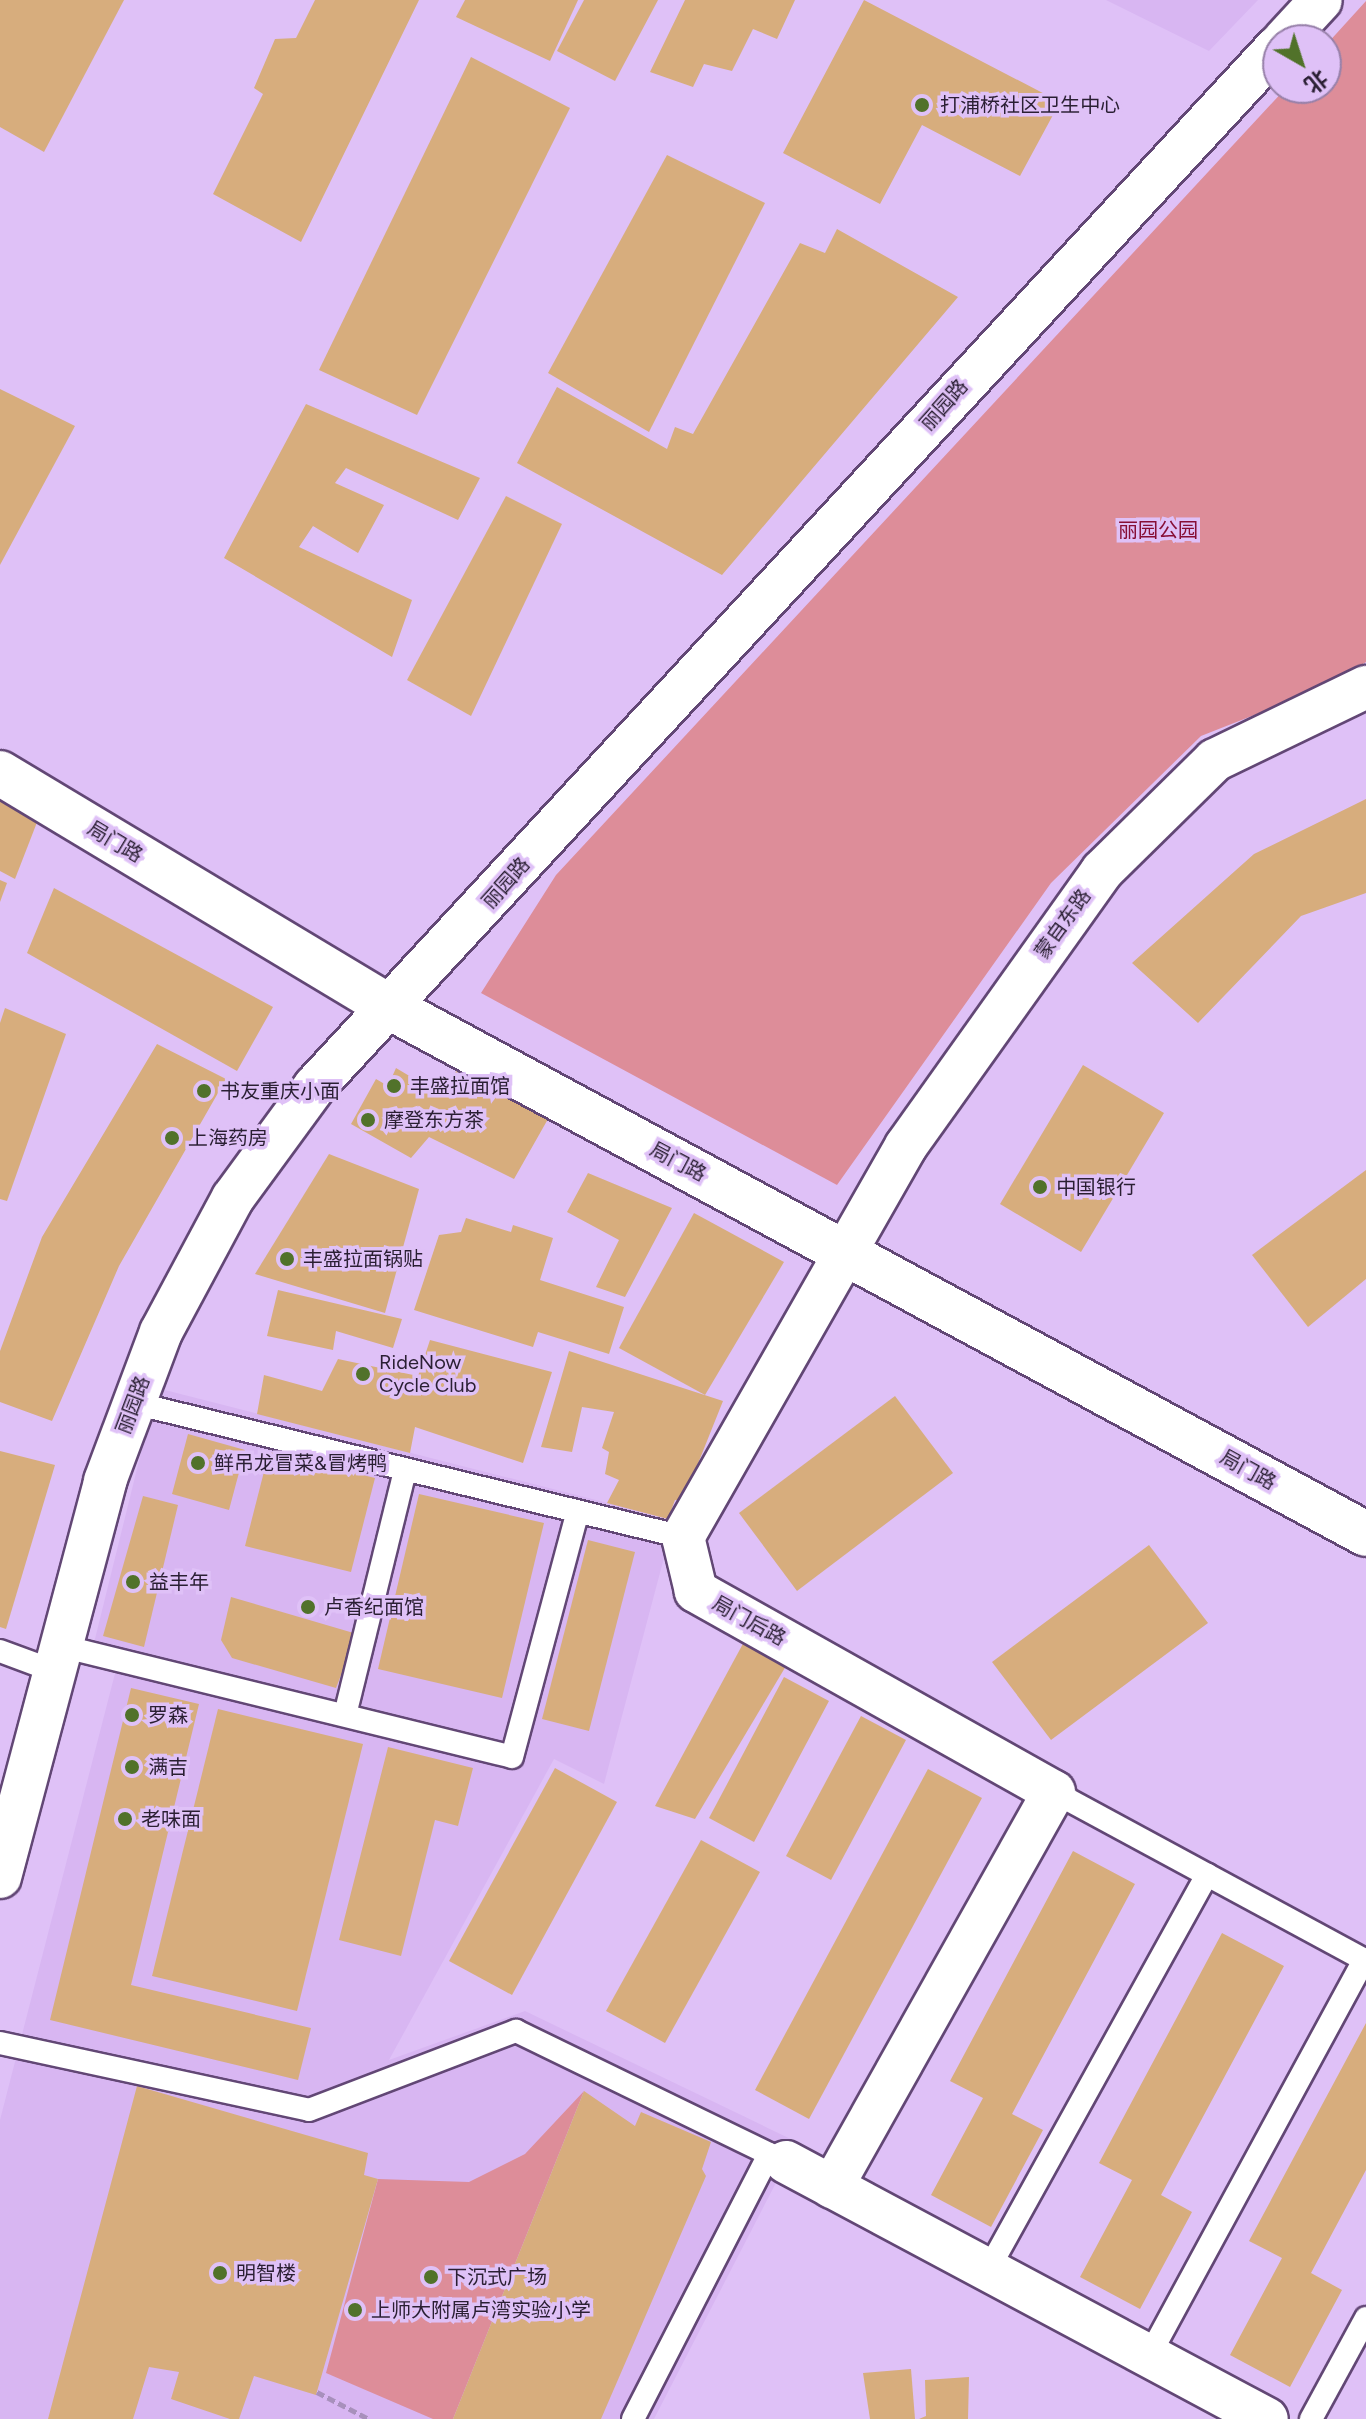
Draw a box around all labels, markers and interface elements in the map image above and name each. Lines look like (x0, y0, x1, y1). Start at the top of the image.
north arrow (1262, 24, 1342, 104)
text: 北 (1299, 64, 1333, 99)
place label: 打浦桥社区卫生中心 (940, 93, 1120, 117)
marker: 打浦桥社区卫生中心 (911, 94, 933, 116)
street label: 丽园路 (915, 375, 973, 435)
park label: 丽园公园 (1118, 518, 1198, 542)
street label: 局门路 (83, 816, 147, 868)
street label: 丽园路 (477, 853, 535, 913)
street label: 蒙自东路 (1030, 885, 1096, 963)
place label: 丰盛拉面馆 (410, 1074, 510, 1098)
marker: 丰盛拉面馆 (385, 1077, 403, 1095)
place label: 书友重庆小面 (220, 1079, 340, 1103)
marker: 书友重庆小面 (195, 1082, 213, 1100)
place label: 摩登东方茶 (384, 1108, 484, 1132)
marker: 摩登东方茶 (359, 1111, 377, 1129)
place label: 上海药房 (188, 1126, 268, 1150)
marker: 上海药房 (163, 1129, 181, 1147)
street label: 局门路 (646, 1137, 710, 1187)
place label: 中国银行 (1056, 1175, 1136, 1199)
marker: 中国银行 (1031, 1178, 1049, 1196)
place label: 丰盛拉面锅贴 (303, 1247, 423, 1271)
marker: 丰盛拉面锅贴 (278, 1250, 296, 1268)
place label: RideNow Cycle Club (379, 1350, 476, 1397)
marker: RideNow Cycle Club (354, 1365, 372, 1383)
street label: 丽园路 (111, 1373, 155, 1437)
street label: 局门路 (1216, 1445, 1280, 1495)
place label: 鲜吊龙冒菜&冒烤鸭 (214, 1451, 387, 1475)
marker: 鲜吊龙冒菜&冒烤鸭 (189, 1454, 207, 1472)
place label: 益丰年 (149, 1570, 209, 1594)
marker: 益丰年 (124, 1573, 142, 1591)
street label: 局门后路 (708, 1591, 790, 1651)
place label: 卢香纪面馆 (324, 1595, 424, 1619)
marker: 卢香纪面馆 (299, 1598, 317, 1616)
place label: 罗森 (148, 1703, 188, 1727)
marker: 罗森 (123, 1706, 141, 1724)
place label: 满吉 (148, 1755, 188, 1779)
marker: 满吉 (123, 1758, 141, 1776)
place label: 老味面 (141, 1807, 201, 1831)
marker: 老味面 (116, 1810, 134, 1828)
place label: 明智楼 (236, 2261, 296, 2285)
marker: 明智楼 (211, 2264, 229, 2282)
place label: 下沉式广场 (447, 2265, 547, 2289)
marker: 下沉式广场 (422, 2268, 440, 2286)
place label: 上师大附属卢湾实验小学 (371, 2298, 591, 2322)
marker: 上师大附属卢湾实验小学 (346, 2301, 364, 2319)

